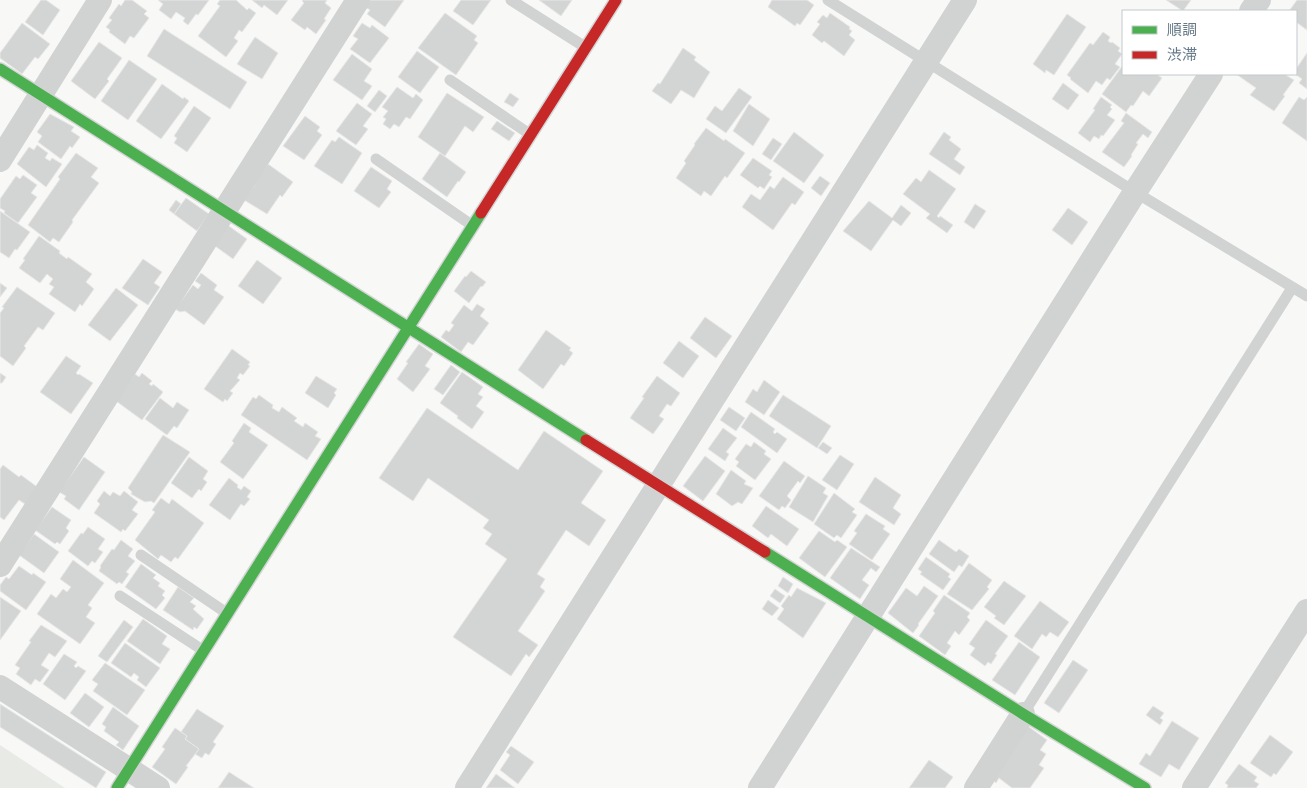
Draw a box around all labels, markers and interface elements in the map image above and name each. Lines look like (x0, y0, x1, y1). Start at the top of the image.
legend (1122, 10, 1297, 75)
text: 順調 (1167, 20, 1197, 38)
text: 渋滞 (1167, 45, 1197, 63)

